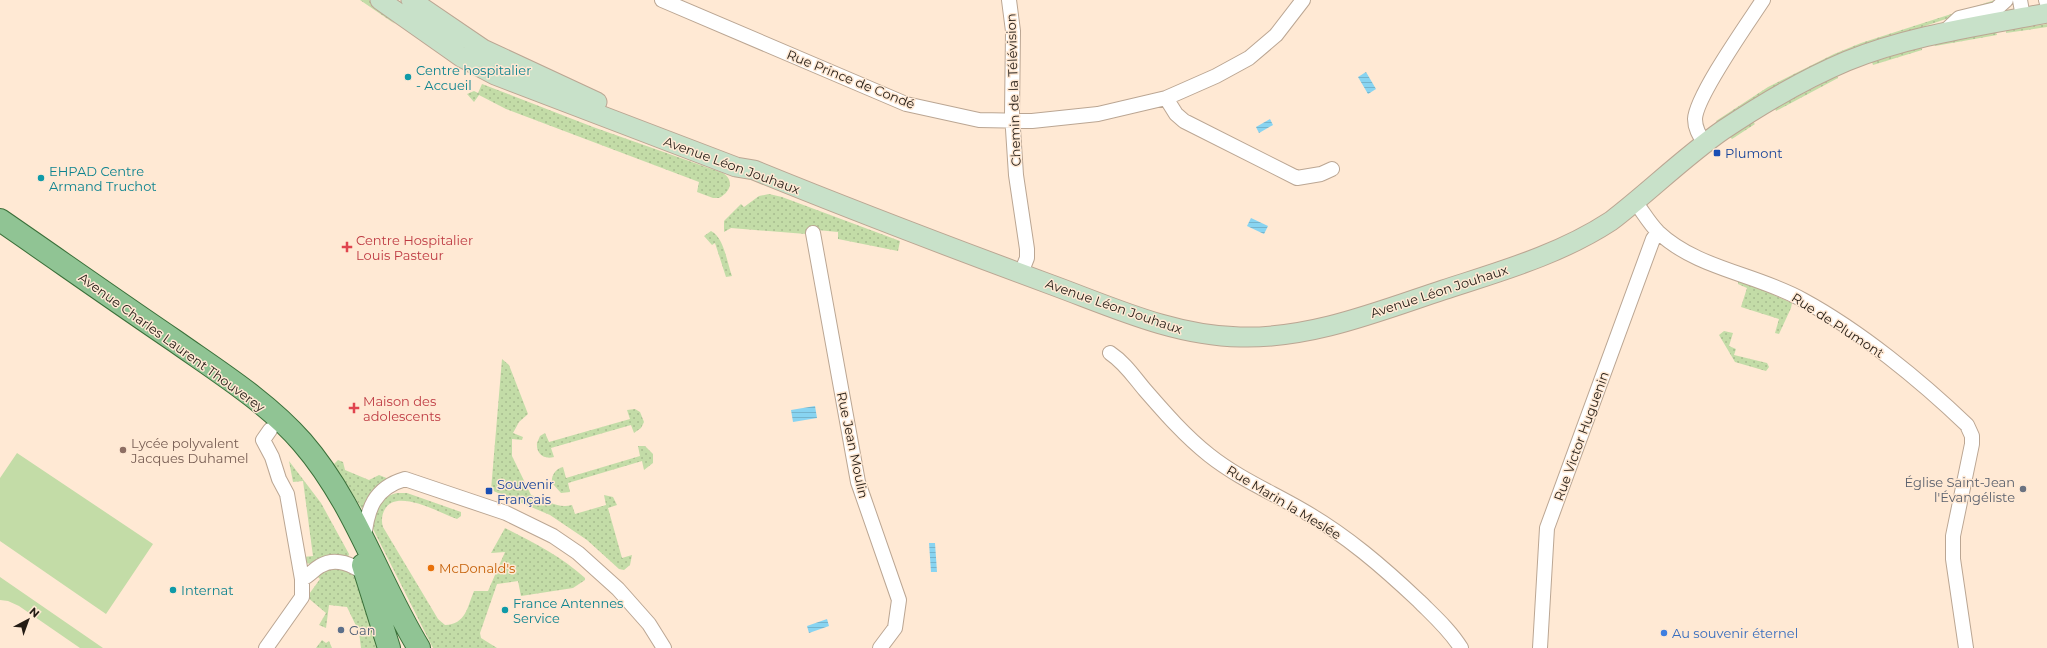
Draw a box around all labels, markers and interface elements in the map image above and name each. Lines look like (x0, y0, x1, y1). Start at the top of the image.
street label: Chemin de la Télévision (1002, 13, 1024, 167)
street label: Rue Prince de Condé (785, 46, 918, 112)
place label: Centre hospitalier - Accueil (416, 62, 531, 93)
marker: Centre hospitalier - Accueil (403, 72, 413, 82)
street label: Avenue Léon Jouhaux (662, 133, 802, 197)
place label: Plumont (1725, 145, 1783, 161)
marker: Plumont (1712, 148, 1722, 158)
place label: EHPAD Centre Armand Truchot (49, 163, 157, 194)
marker: EHPAD Centre Armand Truchot (36, 173, 46, 183)
place label: Centre Hospitalier Louis Pasteur (356, 232, 473, 263)
marker: Centre Hospitalier Louis Pasteur (341, 241, 353, 253)
street label: Avenue Léon Jouhaux (1368, 261, 1510, 321)
street label: Avenue Charles Laurent Thouverey (76, 269, 269, 416)
street label: Avenue Léon Jouhaux (1043, 275, 1185, 337)
street label: Rue de Plumont (1789, 289, 1887, 361)
street label: Rue Victor Huguenin (1550, 369, 1612, 503)
street label: Rue Jean Moulin (834, 390, 872, 500)
place label: Maison des adolescents (363, 393, 441, 424)
marker: Maison des adolescents (348, 402, 360, 414)
place label: Lycée polyvalent Jacques Duhamel (130, 435, 249, 466)
marker: Lycée polyvalent Jacques Duhamel (118, 445, 128, 455)
street label: Rue Marin la Meslée (1224, 461, 1344, 543)
place label: Église Saint-Jean l'Évangéliste (1904, 474, 2015, 505)
place label: Souvenir Français (497, 476, 554, 507)
marker: Église Saint-Jean l'Évangéliste (2018, 484, 2028, 494)
marker: Souvenir Français (484, 486, 494, 496)
place label: McDonald's (439, 560, 515, 576)
marker: McDonald's (426, 563, 436, 573)
place label: Internat (181, 582, 233, 598)
marker: Internat (168, 585, 178, 595)
place label: France Antennes Service (513, 595, 623, 626)
north arrow (8, 600, 48, 640)
text: N (27, 604, 43, 621)
marker: France Antennes Service (500, 605, 510, 615)
place label: Gan (349, 622, 376, 638)
marker: Gan (336, 625, 346, 635)
place label: Au souvenir éternel (1672, 625, 1798, 641)
marker: Au souvenir éternel (1659, 628, 1669, 638)

